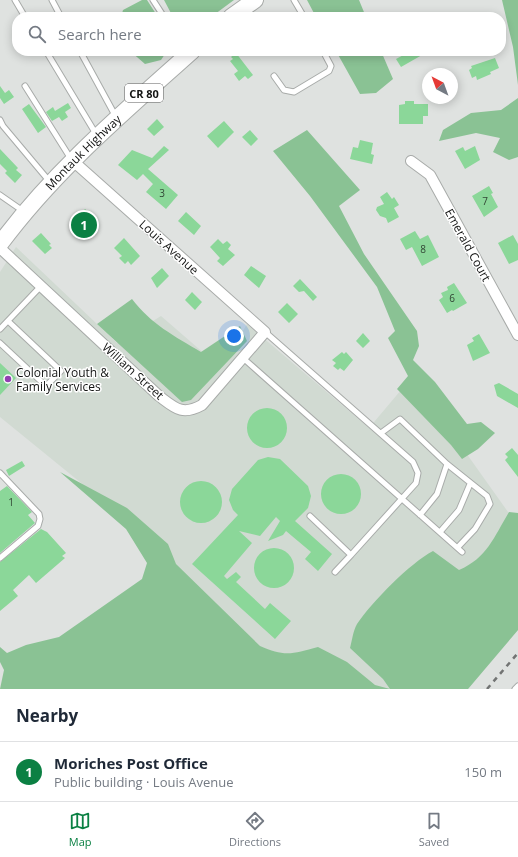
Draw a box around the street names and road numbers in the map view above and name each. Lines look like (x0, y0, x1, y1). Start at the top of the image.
road number: CR 80 (125, 84, 163, 102)
street label: Montauk Highway (41, 110, 125, 193)
street label: Emerald Court (441, 205, 495, 285)
street label: Louis Avenue (136, 216, 203, 278)
street label: William Street (98, 339, 168, 403)

